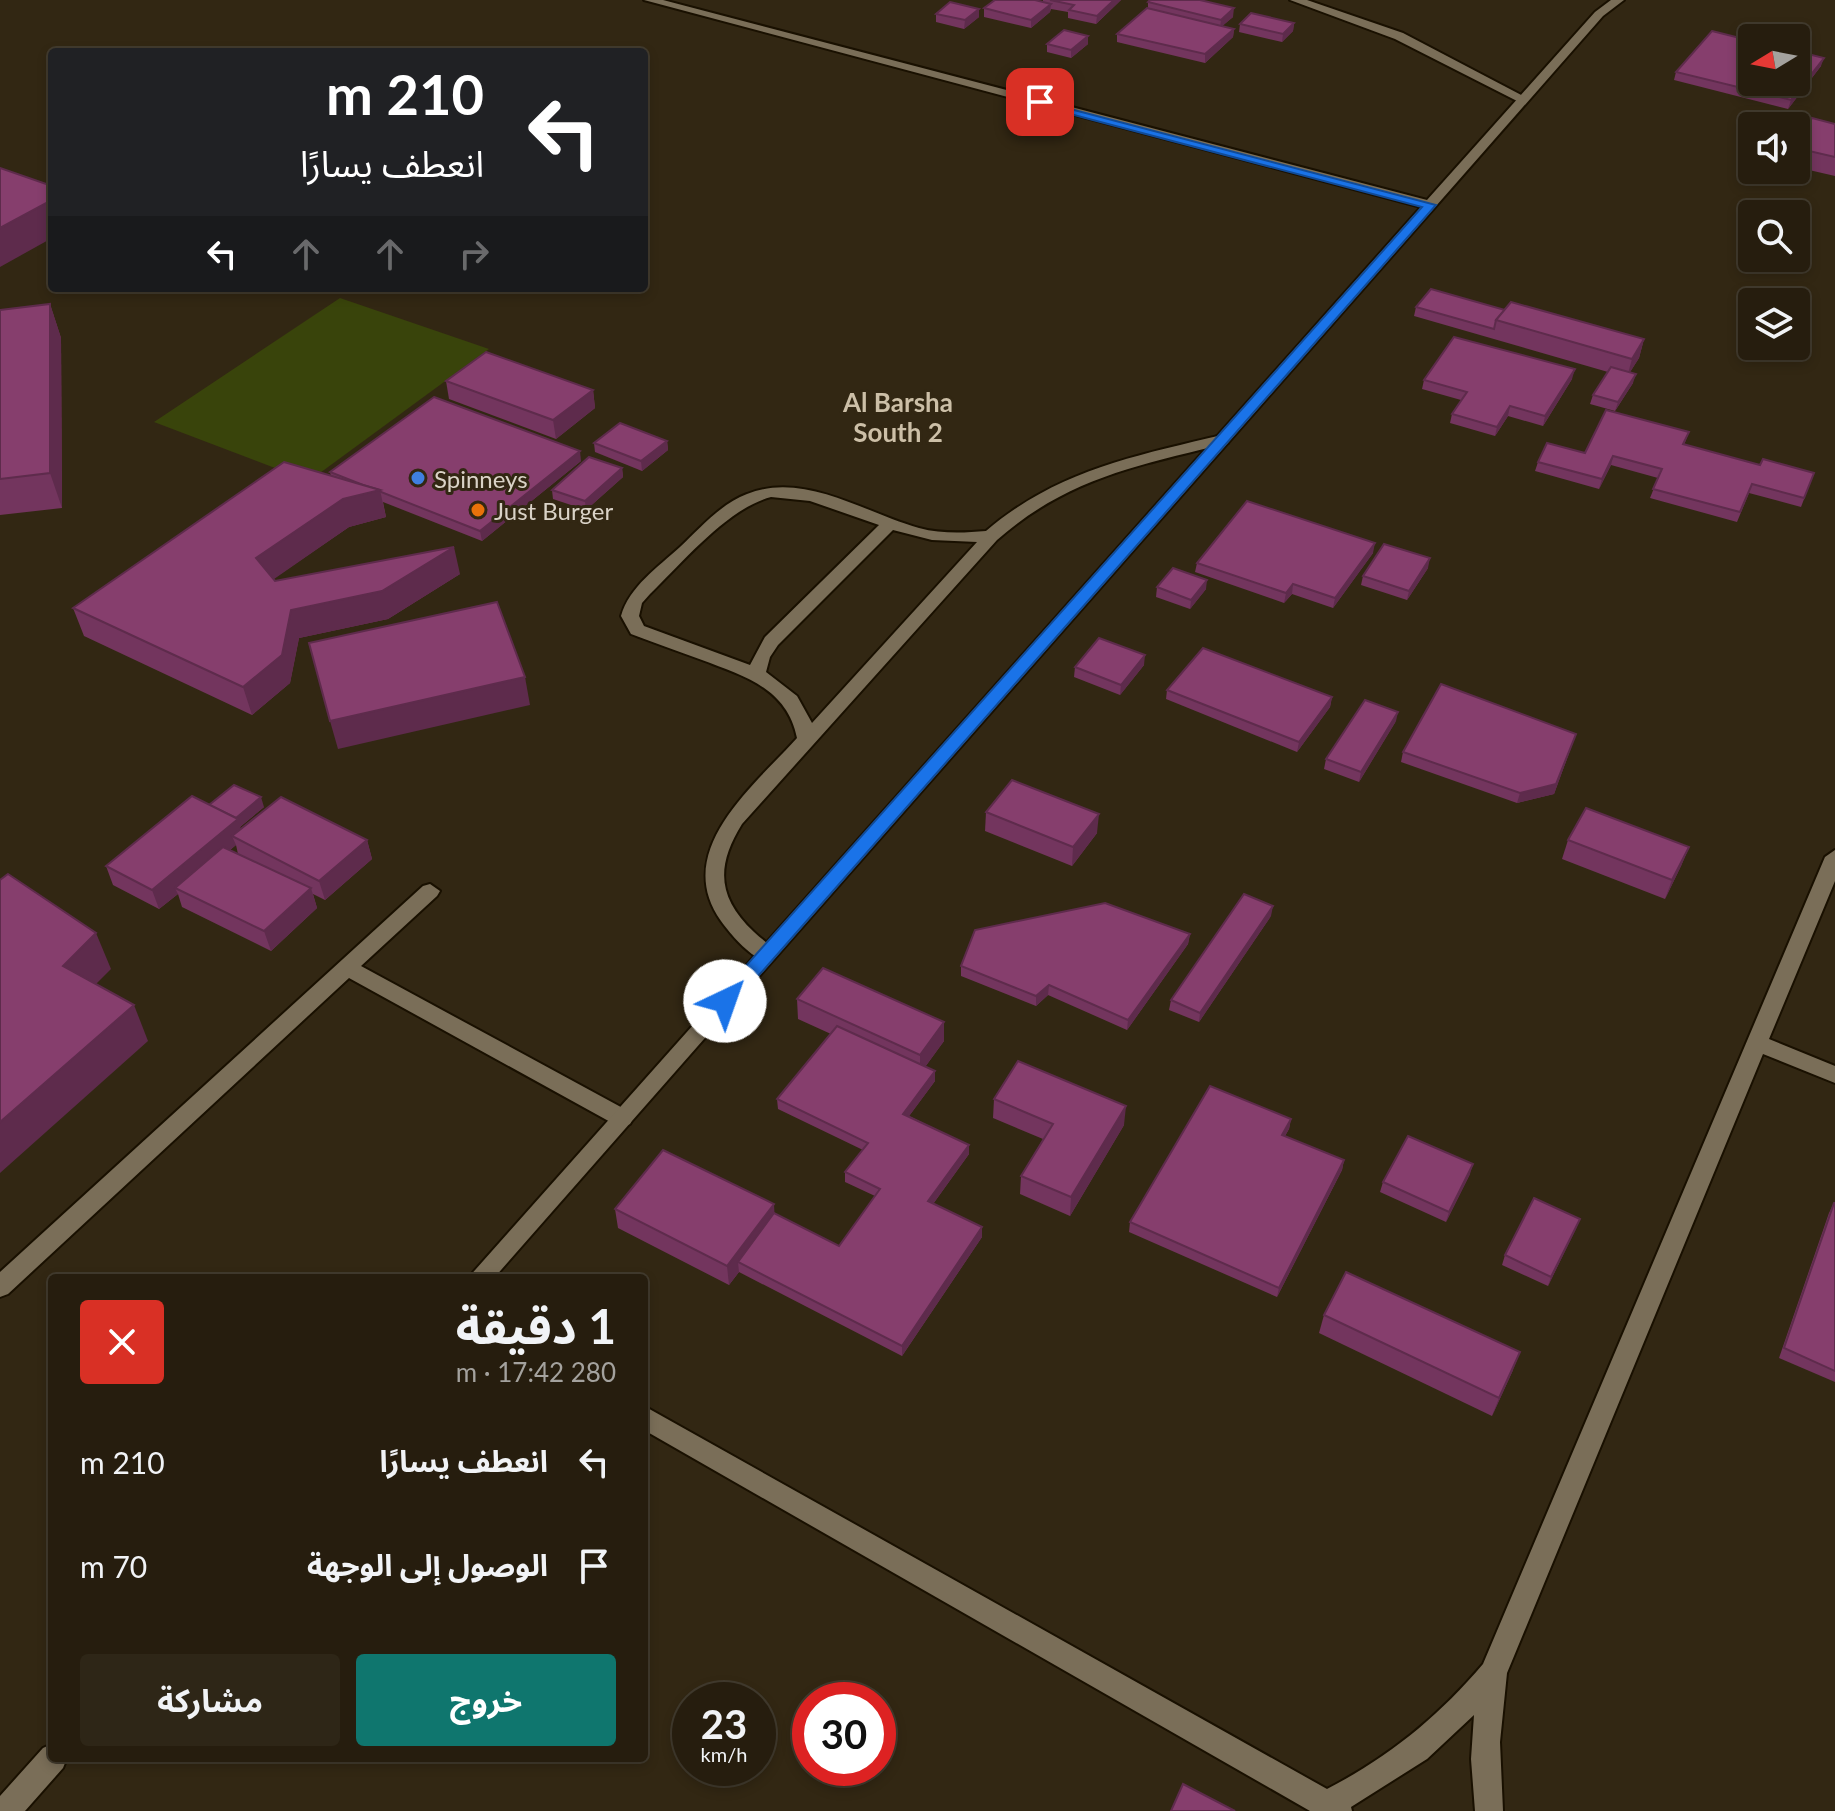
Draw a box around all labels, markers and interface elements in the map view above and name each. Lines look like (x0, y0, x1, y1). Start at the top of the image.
north arrow (1738, 24, 1810, 96)
map controls (1738, 24, 1810, 360)
text: 210 m (326, 60, 484, 127)
pin (1006, 68, 1074, 136)
icon: left (512, 80, 616, 184)
icon: arrive (1018, 80, 1062, 124)
button: sound (1738, 112, 1810, 184)
text: انعطف يسارًا (300, 141, 484, 185)
button: search (1738, 200, 1810, 272)
icon: left (200, 232, 244, 276)
icon: ahead (284, 232, 328, 276)
icon: ahead (368, 232, 412, 276)
icon: right (452, 232, 496, 276)
button: layers (1738, 288, 1810, 360)
district label: Al Barsha South 2 (842, 386, 953, 448)
place label: Spinneys (434, 464, 528, 493)
marker: Spinneys (409, 469, 427, 487)
place label: Just Burger (494, 496, 613, 525)
marker: Just Burger (469, 501, 487, 519)
position arrow (683, 959, 767, 1043)
text: 1 دقيقة (456, 1297, 616, 1354)
button: close (80, 1300, 164, 1384)
text: 280 m · 17:42 (456, 1356, 616, 1388)
icon: left (572, 1440, 616, 1484)
text: انعطف يسارًا (380, 1442, 548, 1478)
text: 210 m (80, 1444, 165, 1480)
icon: arrive (572, 1544, 616, 1588)
text: الوصول إلى الوجهة (307, 1546, 548, 1582)
text: 70 m (80, 1548, 147, 1584)
button: مشاركة (80, 1654, 340, 1746)
button: خروج (356, 1654, 616, 1746)
speed limit sign: 30 (792, 1682, 896, 1786)
text: 23 (701, 1700, 747, 1748)
text: km/h (701, 1742, 747, 1766)

